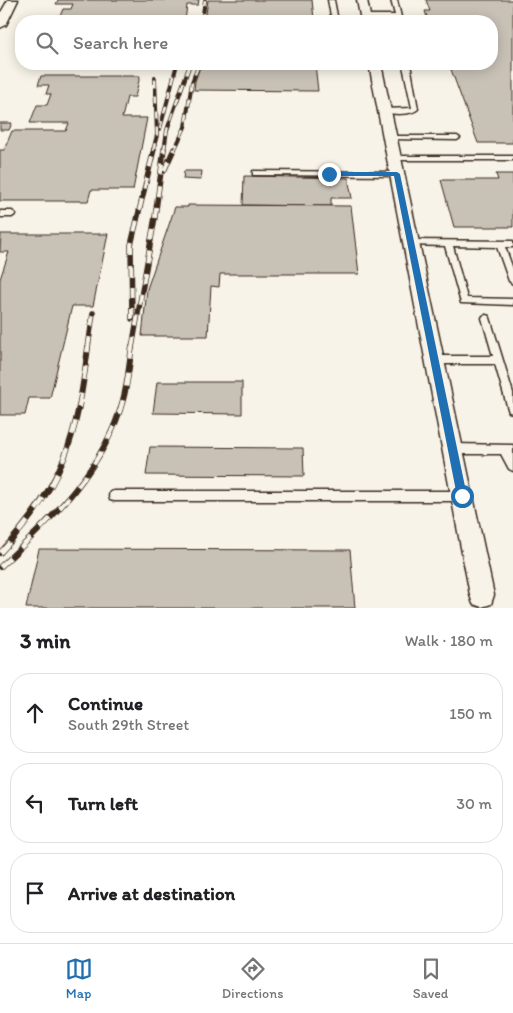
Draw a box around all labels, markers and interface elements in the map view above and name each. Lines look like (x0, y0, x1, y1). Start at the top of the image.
search box (15, 15, 498, 70)
icon: search (33, 29, 61, 57)
text: Search here (73, 31, 168, 54)
route end (318, 163, 341, 186)
route start (451, 485, 474, 508)
text: 3 min (20, 628, 70, 653)
text: Walk · 180 m (405, 631, 493, 650)
text: Continue (68, 692, 143, 715)
icon: ahead (21, 699, 49, 727)
text: 150 m (449, 704, 492, 723)
text: South 29th Street (68, 715, 189, 734)
icon: left (21, 789, 49, 817)
text: Turn left (68, 792, 138, 815)
text: 30 m (456, 794, 492, 813)
icon: arrive (21, 879, 49, 907)
text: Arrive at destination (68, 882, 235, 905)
tab: Map (65, 955, 93, 1002)
tab: Directions (222, 955, 283, 1002)
tab: Saved (413, 955, 448, 1002)

